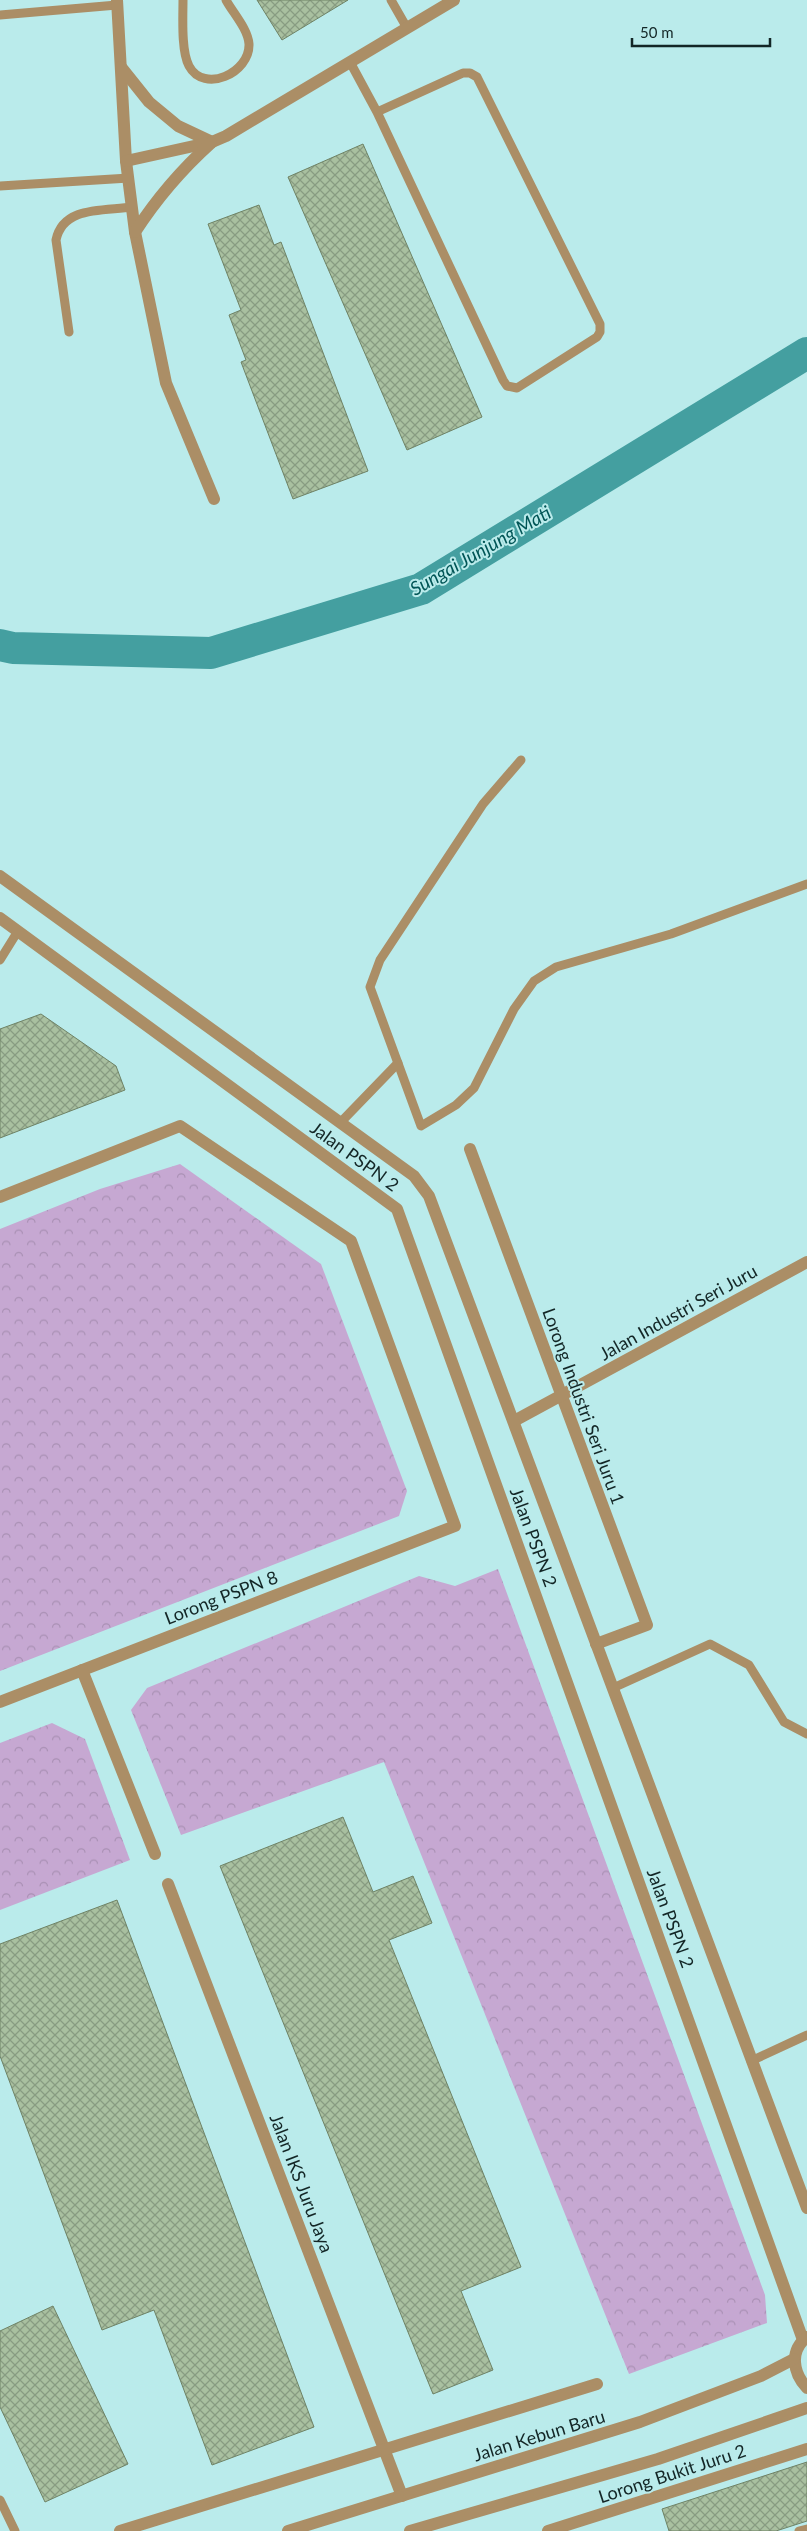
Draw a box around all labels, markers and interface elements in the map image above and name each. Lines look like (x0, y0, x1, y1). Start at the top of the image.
scale bar (632, 15, 770, 47)
text: 50 m (640, 23, 674, 41)
water label: Sungai Junjung Mati (405, 500, 555, 600)
street label: Jalan PSPN 2 (306, 1116, 404, 1196)
street label: Jalan Industri Seri Juru (595, 1259, 761, 1365)
street label: Lorong Industri Seri Juru 1 (538, 1305, 630, 1507)
street label: Jalan PSPN 2 (506, 1484, 562, 1590)
street label: Lorong PSPN 8 (161, 1565, 281, 1629)
street label: Jalan PSPN 2 (643, 1865, 699, 1971)
street label: Jalan IKS Juru Jaya (265, 2110, 339, 2256)
street label: Jalan Kebun Baru (470, 2405, 608, 2465)
street label: Lorong Bukit Juru 2 (596, 2439, 748, 2507)

